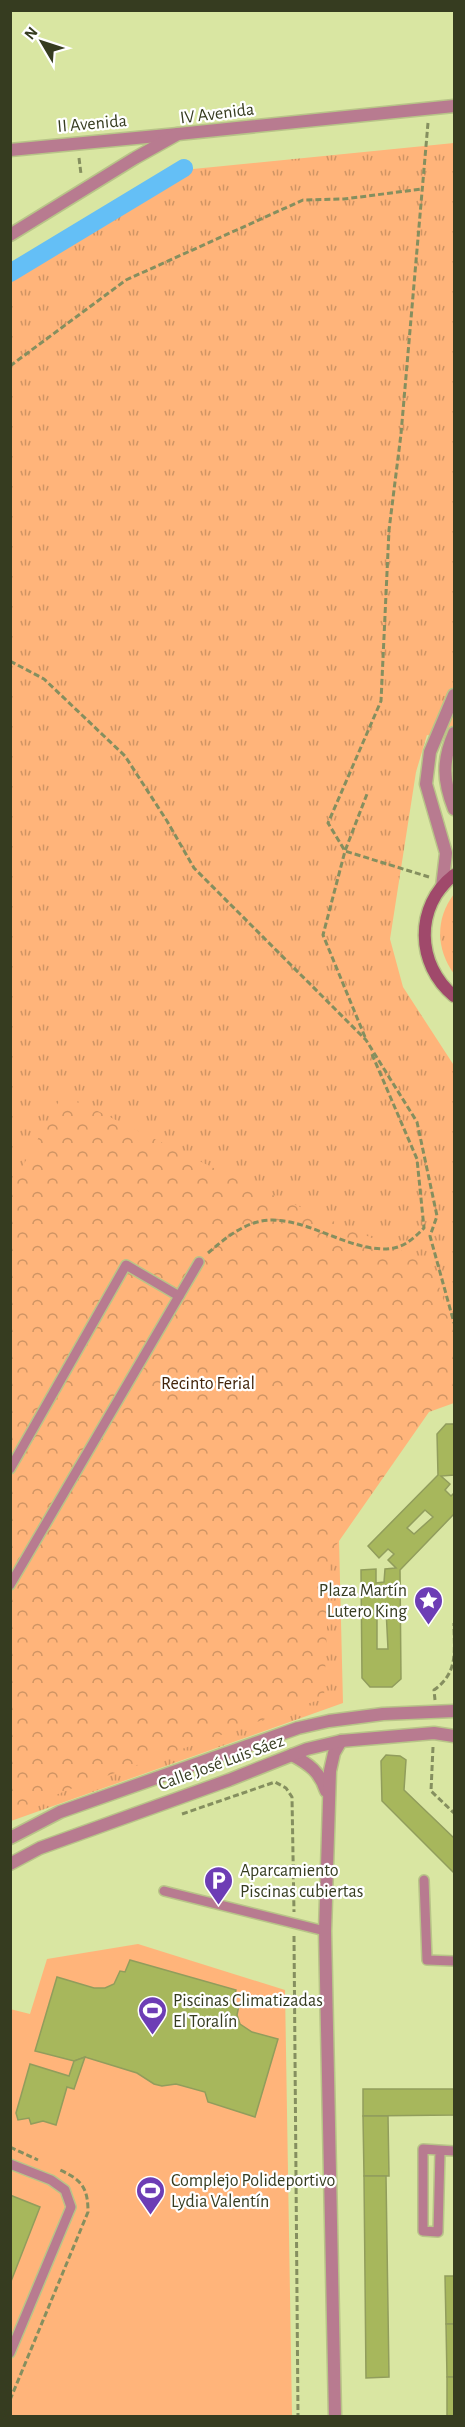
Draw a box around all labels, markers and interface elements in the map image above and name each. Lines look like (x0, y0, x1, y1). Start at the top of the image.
north arrow (12, 12, 72, 72)
text: N (21, 24, 41, 43)
street label: IV Avenida (179, 101, 255, 127)
street label: II Avenida (57, 112, 128, 136)
park label: Recinto Ferial (161, 1375, 255, 1393)
place label: Plaza Martín Lutero King (319, 1582, 407, 1621)
place icon: Plaza Martín Lutero King (412, 1584, 444, 1626)
street label: Calle José Luis Sáez (156, 1732, 287, 1794)
place label: Aparcamiento Piscinas cubiertas (240, 1862, 363, 1901)
parking icon: Aparcamiento Piscinas cubiertas (203, 1864, 235, 1906)
place label: Piscinas Climatizadas El Toralín (173, 1992, 323, 2031)
sports icon: Piscinas Climatizadas El Toralín (136, 1994, 168, 2036)
place label: Complejo Polideportivo Lydia Valentín (171, 2172, 335, 2211)
sports icon: Complejo Polideportivo Lydia Valentín (134, 2174, 166, 2216)

